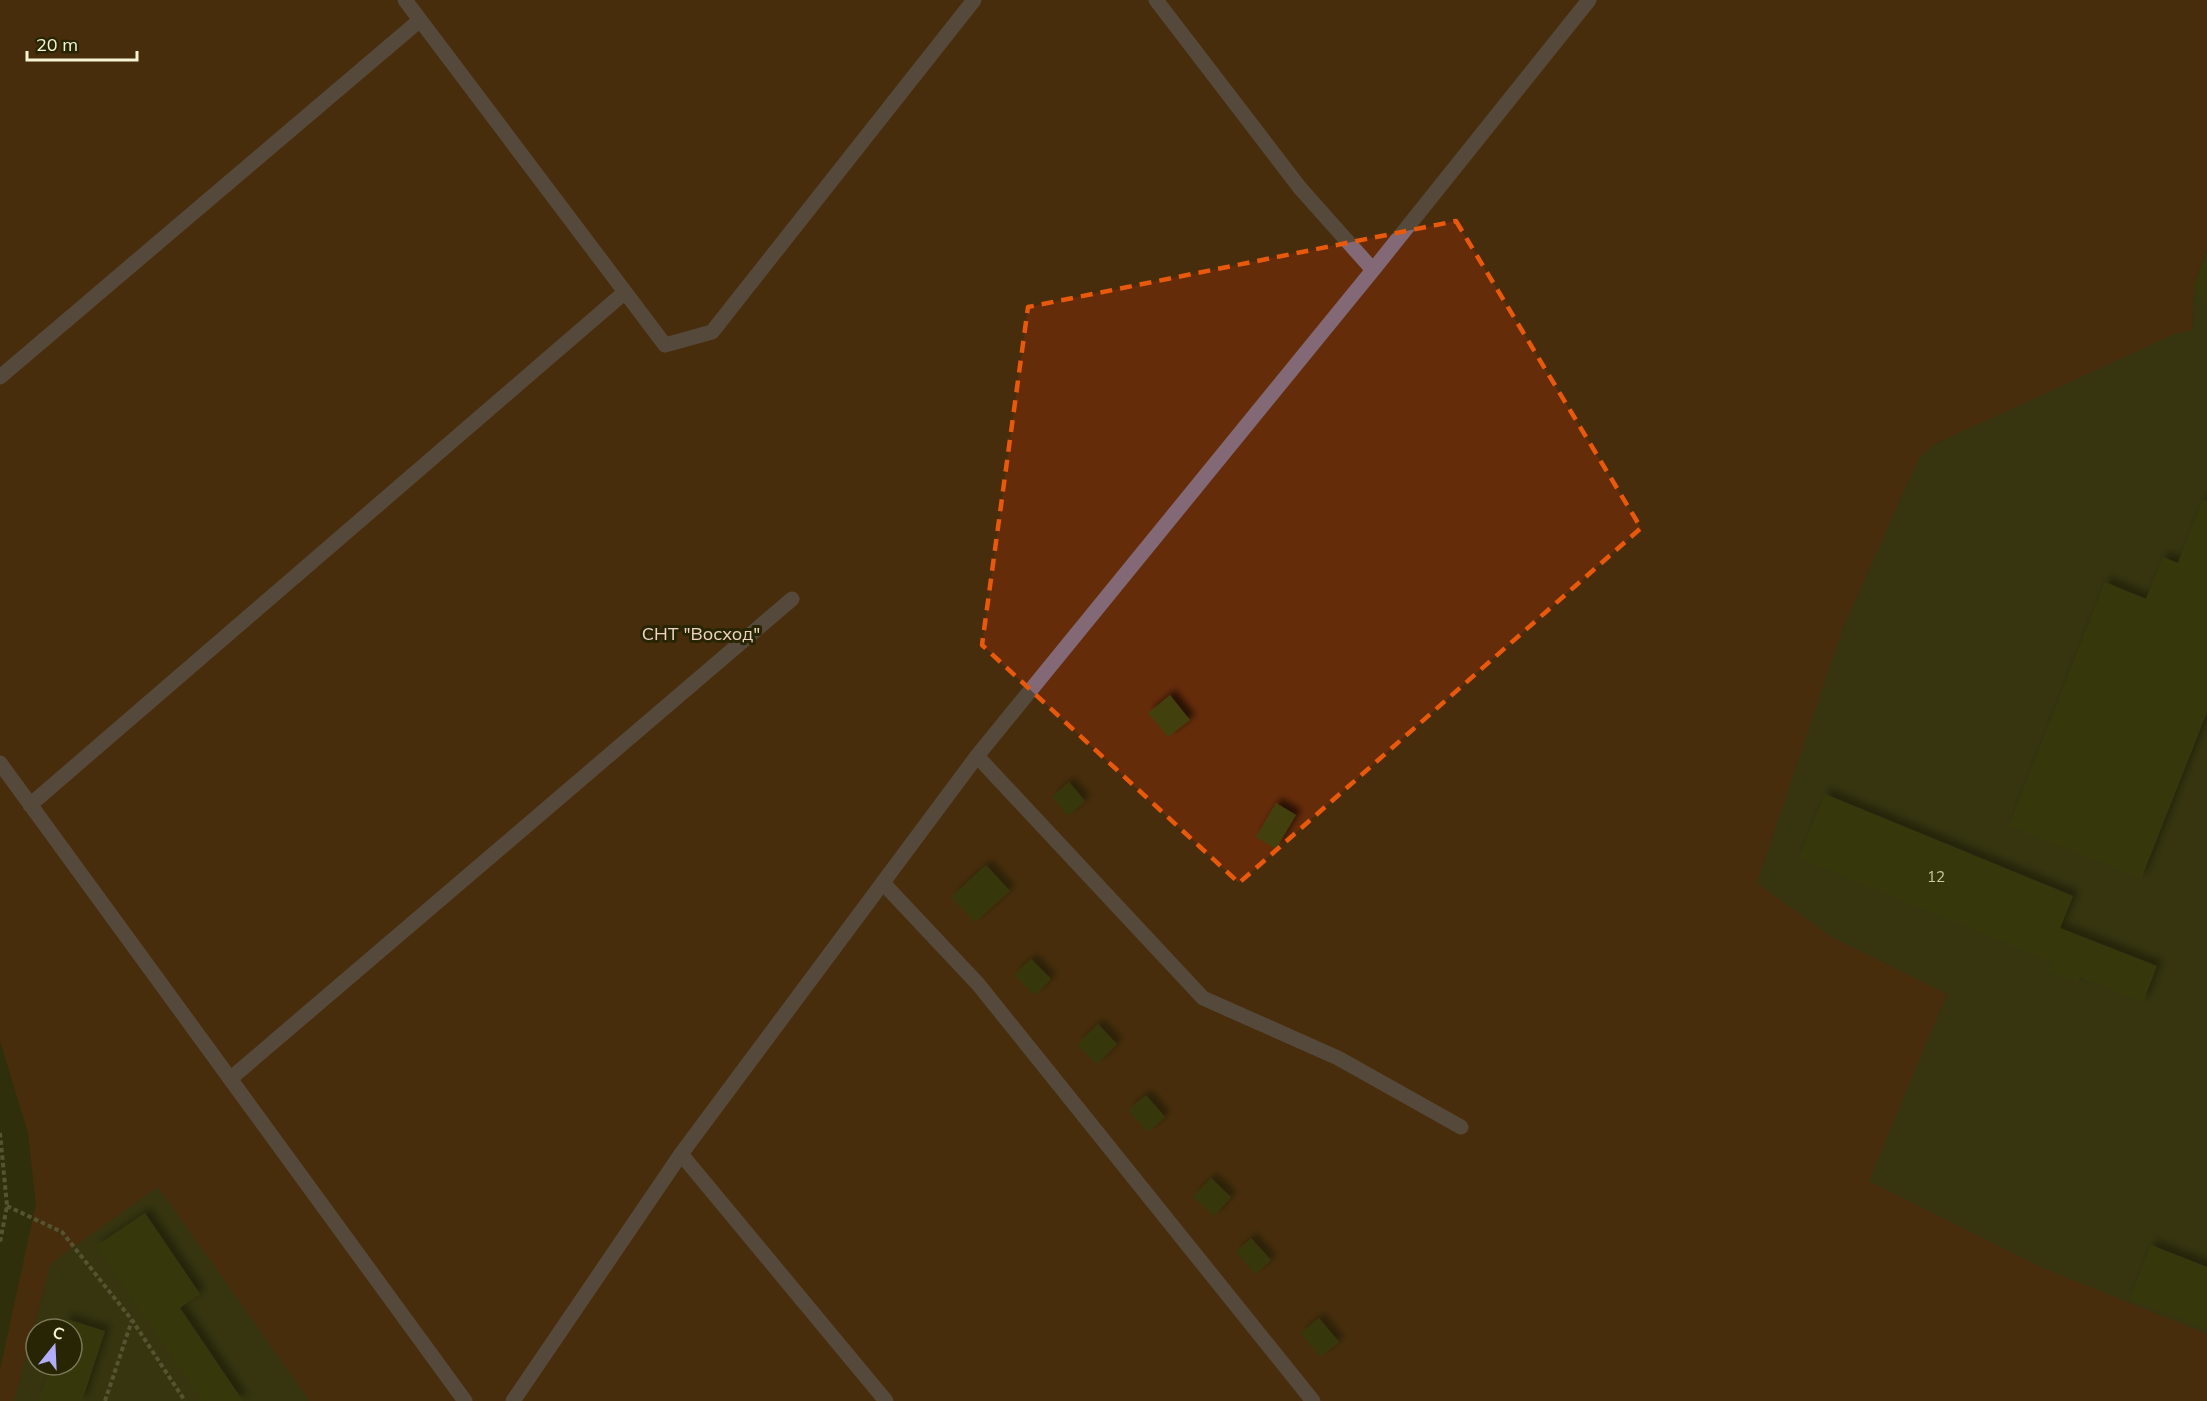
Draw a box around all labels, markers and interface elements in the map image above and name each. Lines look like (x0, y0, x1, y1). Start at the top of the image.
scale bar (27, 24, 136, 62)
text: 20 m (36, 33, 78, 56)
park label: СНТ "Восход" (642, 622, 760, 645)
house number: 12 (1927, 867, 1945, 886)
north arrow (24, 1317, 84, 1377)
text: С (50, 1322, 67, 1344)

